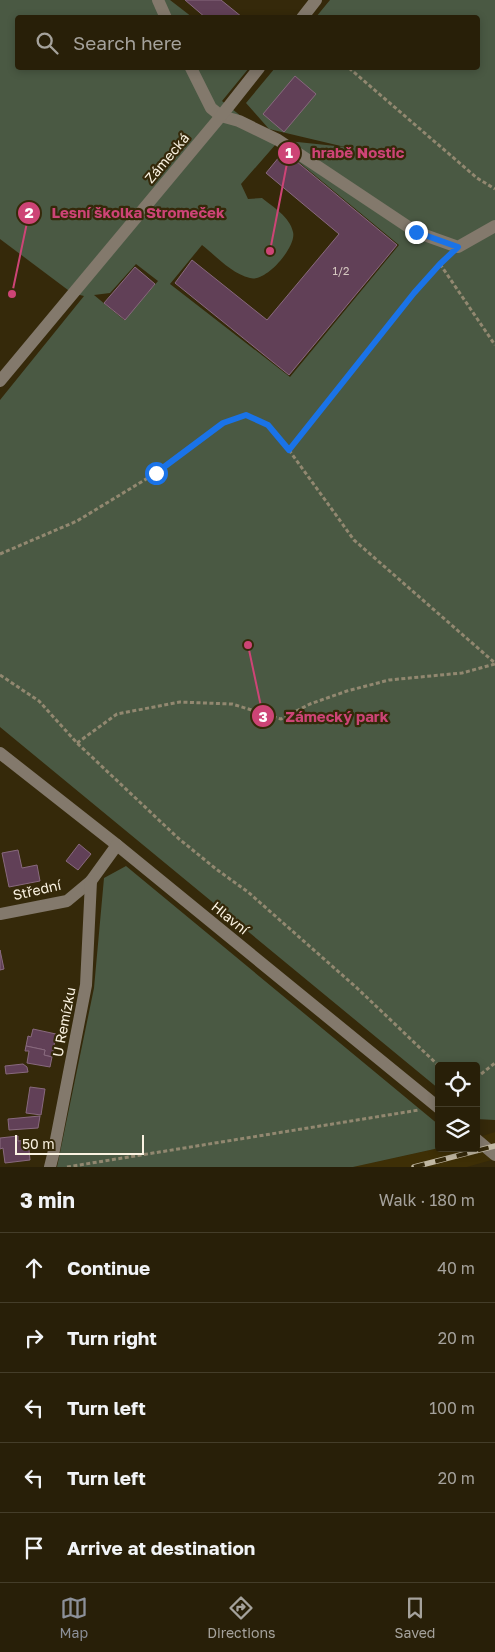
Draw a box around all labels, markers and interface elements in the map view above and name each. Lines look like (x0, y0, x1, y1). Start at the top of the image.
search box (15, 15, 480, 70)
icon: search (33, 29, 61, 57)
text: Search here (73, 31, 182, 54)
street label: Zámecká (141, 129, 192, 186)
callout: hrabě Nostic (277, 138, 414, 168)
text: 1 (285, 143, 293, 161)
text: hrabě Nostic (312, 143, 405, 161)
callout: Lesní školka Stromeček (16, 198, 234, 228)
text: 2 (24, 203, 34, 221)
text: Lesní školka Stromeček (51, 203, 225, 221)
route end (405, 221, 428, 244)
house number: 1/2 (333, 264, 350, 277)
route start (145, 462, 168, 485)
callout: Zámecký park (251, 701, 399, 731)
text: 3 (258, 707, 268, 725)
text: Zámecký park (286, 707, 389, 725)
street label: Střední (11, 875, 64, 903)
street label: Hlavní (208, 897, 253, 939)
street label: U Remízku (48, 985, 79, 1058)
map controls (435, 1062, 480, 1152)
button: locate (435, 1062, 480, 1107)
button: layers (435, 1107, 480, 1152)
scale bar (15, 1132, 144, 1155)
text: 50 m (22, 1135, 55, 1152)
text: 3 min (20, 1187, 75, 1213)
text: Walk · 180 m (379, 1190, 475, 1210)
icon: ahead (20, 1254, 48, 1282)
text: Continue (67, 1256, 150, 1279)
text: 40 m (437, 1258, 475, 1278)
icon: right (20, 1324, 48, 1352)
text: Turn right (67, 1326, 157, 1349)
text: 20 m (438, 1328, 475, 1348)
icon: left (20, 1394, 48, 1422)
text: Turn left (67, 1396, 146, 1419)
text: 100 m (429, 1398, 475, 1418)
icon: left (20, 1464, 48, 1492)
text: Turn left (67, 1466, 146, 1489)
text: 20 m (438, 1468, 475, 1488)
icon: arrive (20, 1534, 48, 1562)
text: Arrive at destination (67, 1536, 255, 1559)
tab: Map (60, 1594, 88, 1641)
tab: Directions (207, 1594, 276, 1641)
tab: Saved (395, 1594, 435, 1641)

